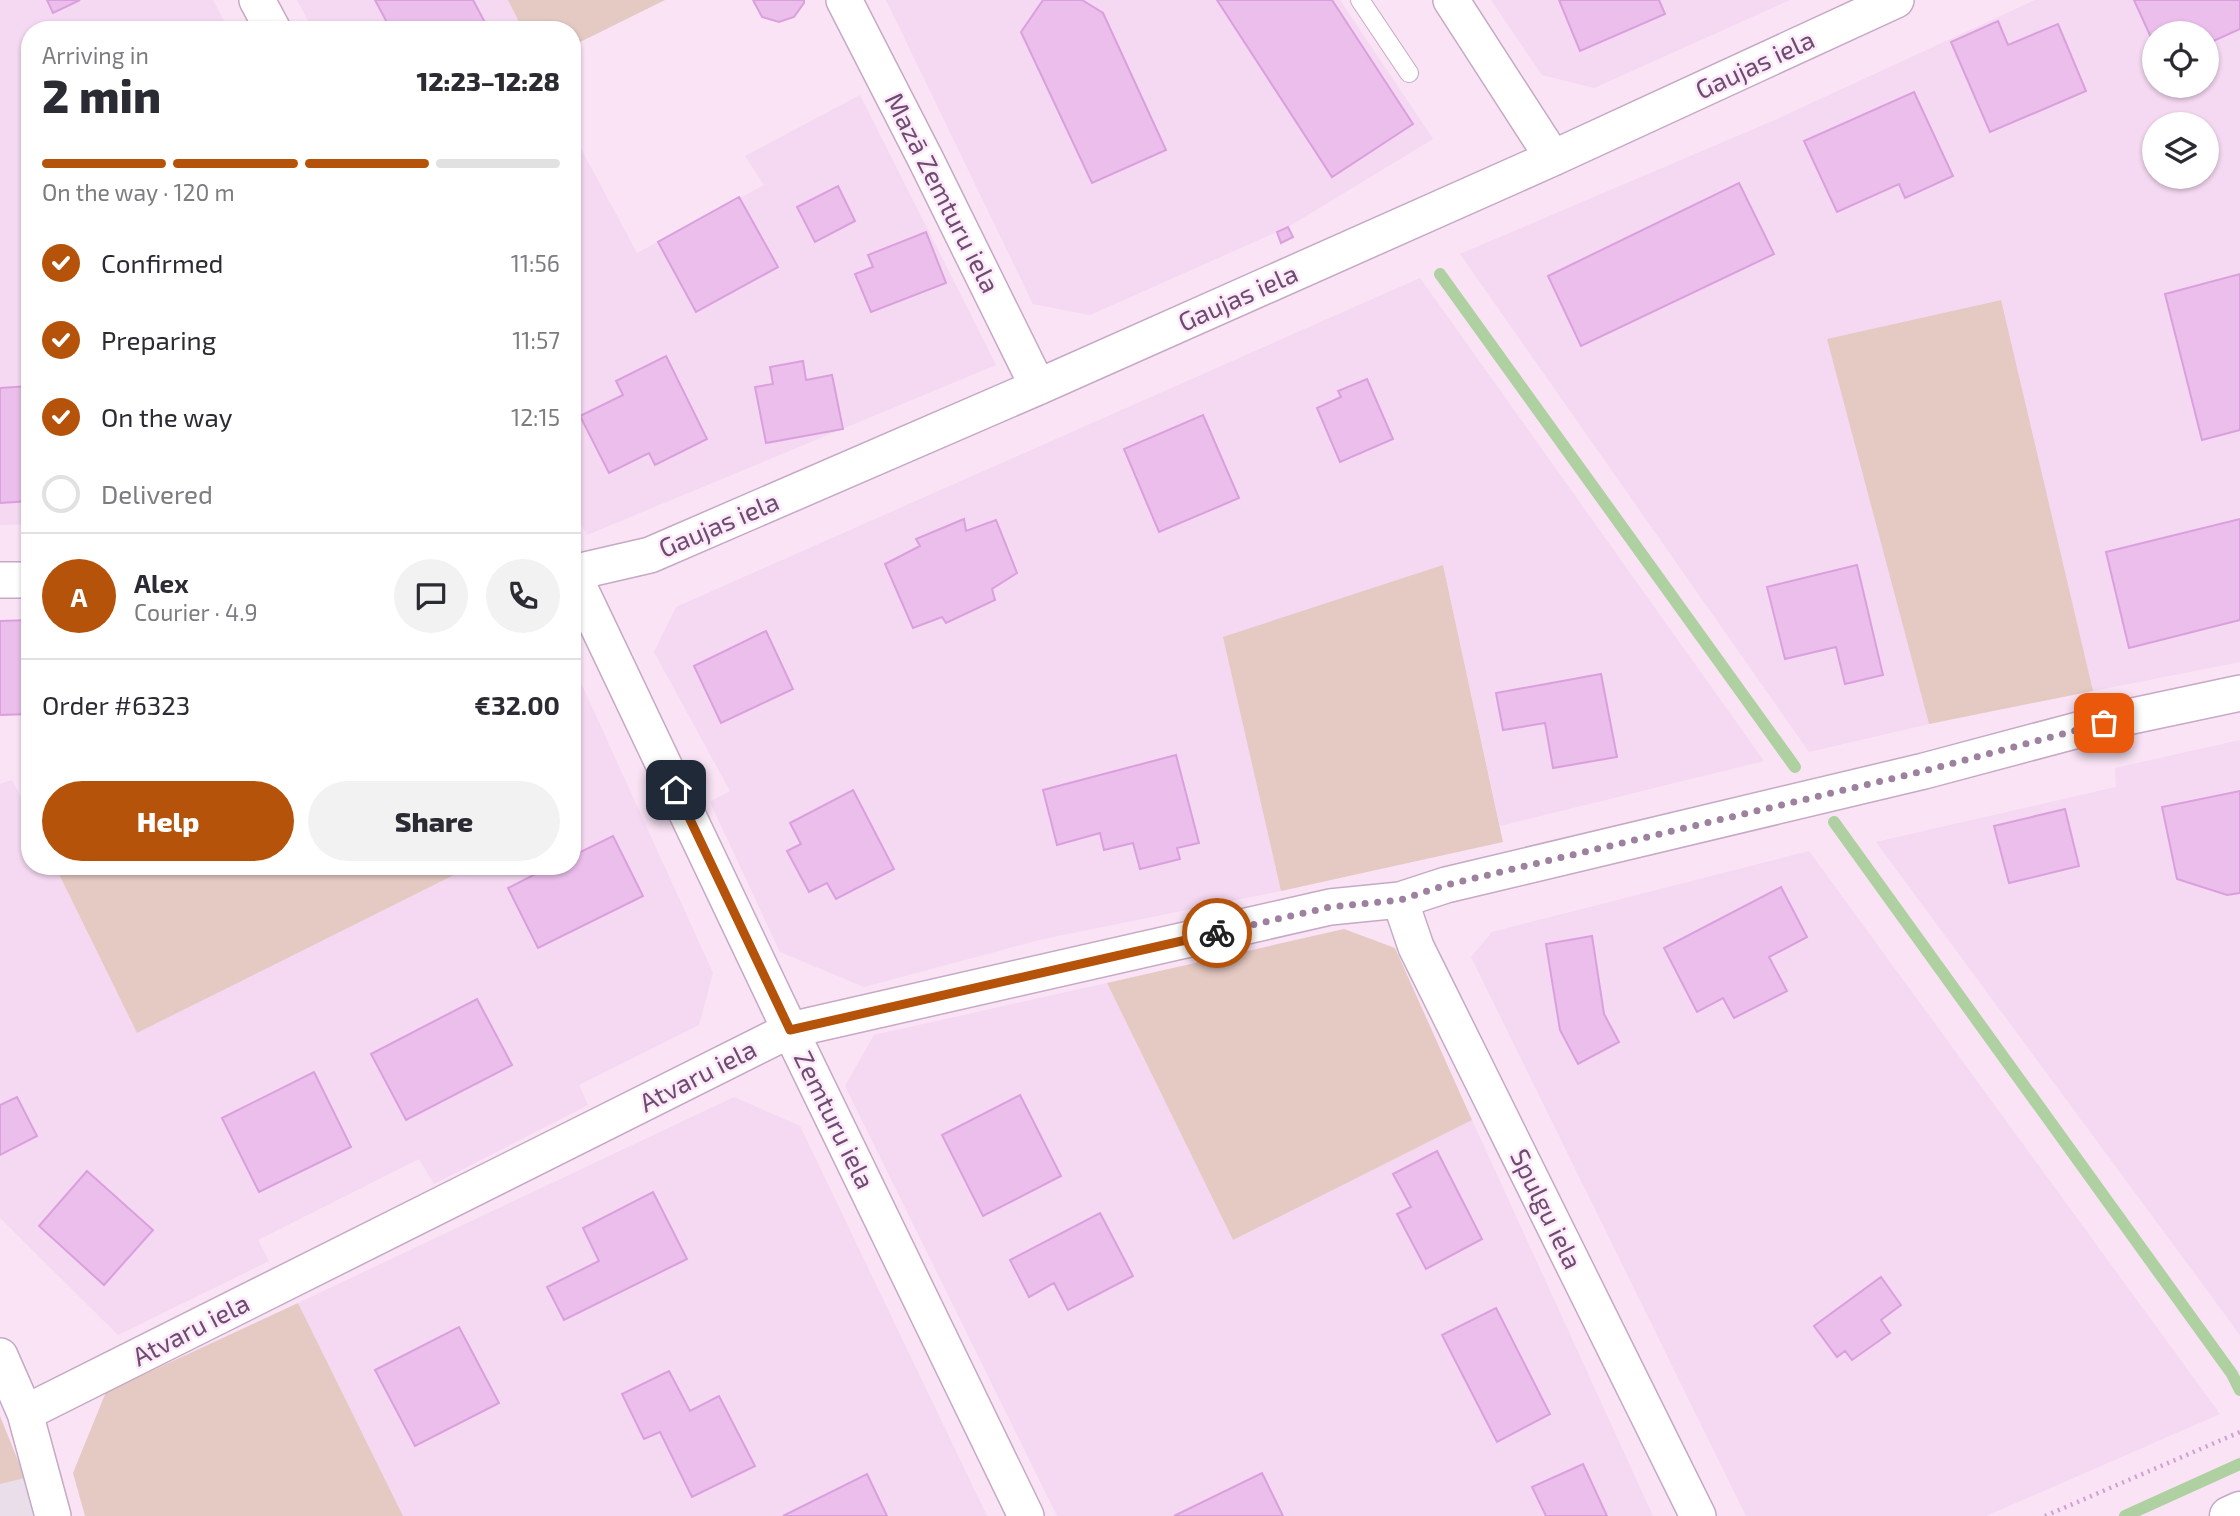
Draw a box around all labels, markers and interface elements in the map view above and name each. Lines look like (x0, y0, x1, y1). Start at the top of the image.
map controls (2142, 21, 2219, 189)
button: locate (2142, 21, 2219, 98)
street label: Gaujas iela (1690, 23, 1819, 105)
text: Arriving in (42, 41, 149, 69)
text: 12:23–12:28 (417, 65, 560, 96)
text: 2 min (42, 67, 161, 122)
street label: Mazā Zemturu iela (880, 87, 1007, 297)
button: layers (2142, 112, 2219, 189)
text: On the way · 120 m (42, 178, 235, 206)
icon: check (42, 244, 80, 282)
text: Confirmed (101, 247, 224, 278)
text: 11:56 (511, 249, 560, 277)
street label: Gaujas iela (1173, 257, 1302, 337)
icon: check (42, 321, 80, 359)
text: Preparing (101, 324, 216, 355)
text: 11:57 (512, 326, 560, 354)
icon: check (42, 398, 80, 436)
text: On the way (101, 401, 232, 432)
text: 12:15 (511, 403, 560, 431)
text: Delivered (101, 478, 213, 509)
street label: Gaujas iela (654, 484, 783, 563)
button: chat (394, 559, 468, 633)
button: phone (486, 559, 560, 633)
text: Alex (134, 567, 189, 598)
text: A (71, 581, 87, 612)
text: Courier · 4.9 (134, 598, 258, 626)
text: Order #6323 (42, 689, 190, 720)
text: €32.00 (474, 689, 560, 720)
pin (2074, 693, 2134, 753)
icon: bag (2085, 704, 2123, 742)
pin (646, 760, 706, 820)
icon: home (657, 771, 695, 809)
button: Help (42, 781, 294, 861)
button: Share (308, 781, 560, 861)
courier (1182, 898, 1252, 968)
icon: bike (1198, 914, 1236, 952)
street label: Atvaru iela (634, 1032, 761, 1117)
street label: Zemturu iela (789, 1045, 882, 1193)
street label: Spulgu iela (1505, 1143, 1590, 1273)
street label: Atvaru iela (127, 1286, 254, 1371)

